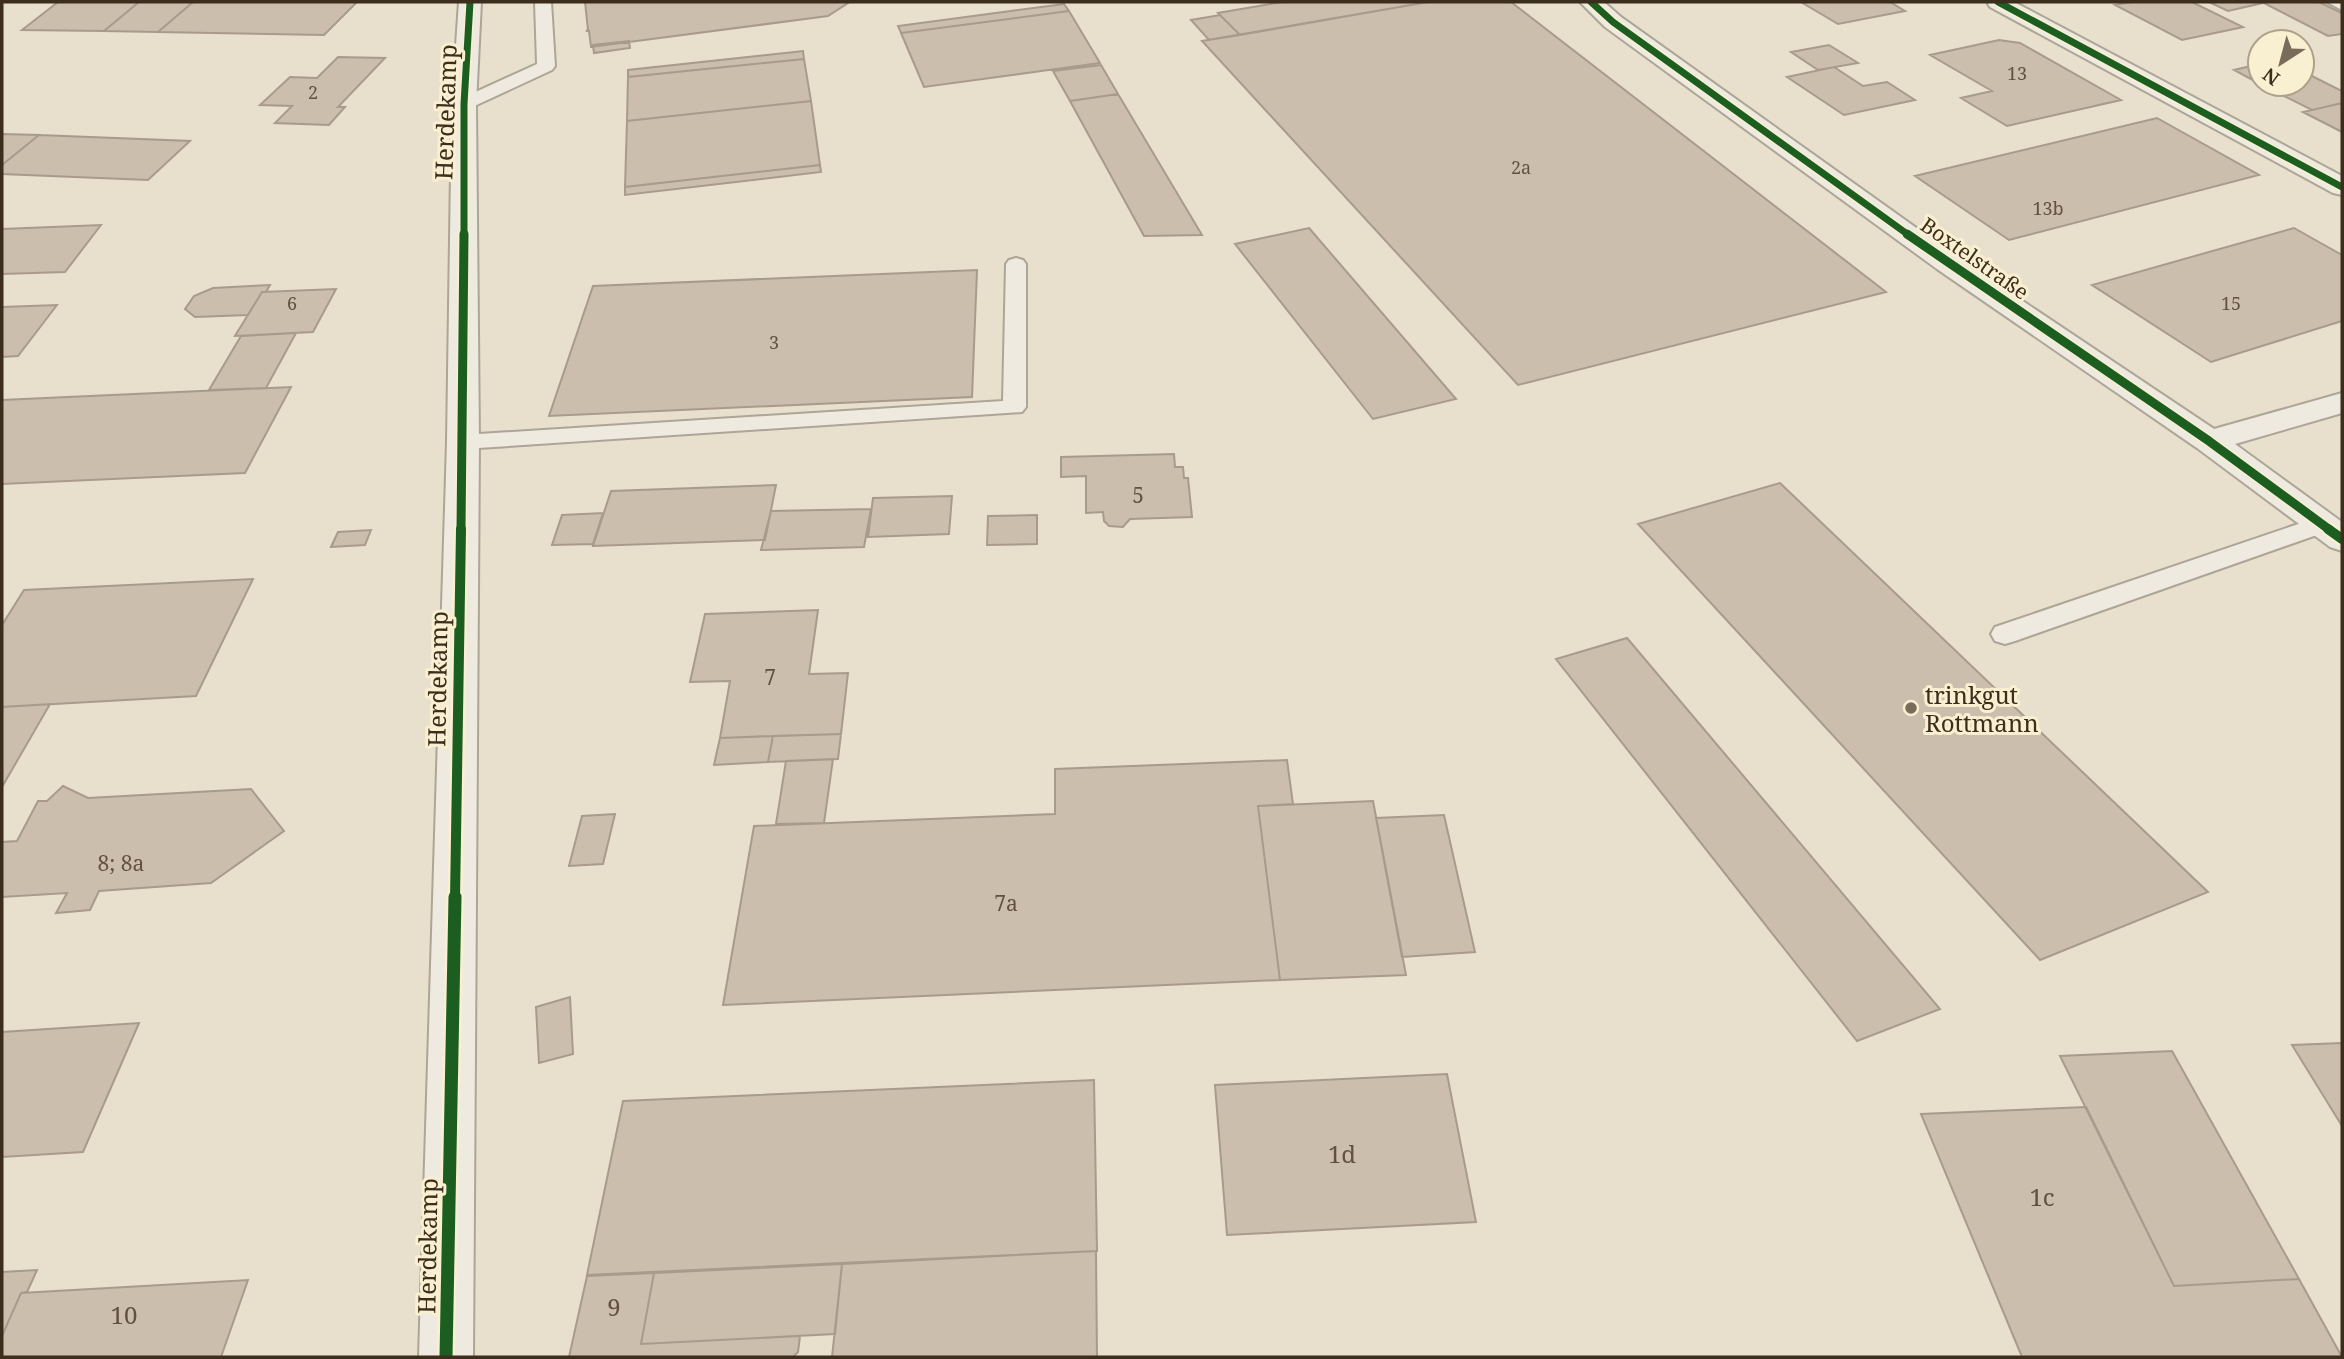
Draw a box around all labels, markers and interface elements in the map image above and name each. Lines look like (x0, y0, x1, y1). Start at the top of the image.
north arrow (2246, 28, 2316, 98)
street label: Herdekamp (426, 44, 464, 180)
house number: 13 (2007, 61, 2027, 85)
text: N (2257, 62, 2285, 92)
house number: 2 (308, 80, 318, 104)
house number: 2a (1511, 155, 1531, 179)
house number: 13b (2032, 196, 2064, 220)
street label: Boxtelstraße (1915, 210, 2035, 306)
house number: 6 (287, 291, 297, 315)
house number: 15 (2221, 291, 2241, 315)
house number: 3 (769, 330, 779, 354)
house number: 5 (1132, 481, 1144, 509)
street label: Herdekamp (419, 611, 455, 747)
house number: 7 (764, 663, 776, 691)
place label: trinkgut Rottmann (1925, 678, 2039, 739)
marker: trinkgut Rottmann (1903, 700, 1919, 716)
house number: 8; 8a (98, 849, 144, 877)
house number: 7a (994, 889, 1018, 917)
house number: 1d (1328, 1137, 1356, 1170)
street label: Herdekamp (409, 1178, 445, 1314)
house number: 1c (2029, 1180, 2055, 1213)
house number: 9 (607, 1290, 621, 1323)
house number: 10 (111, 1298, 137, 1331)

